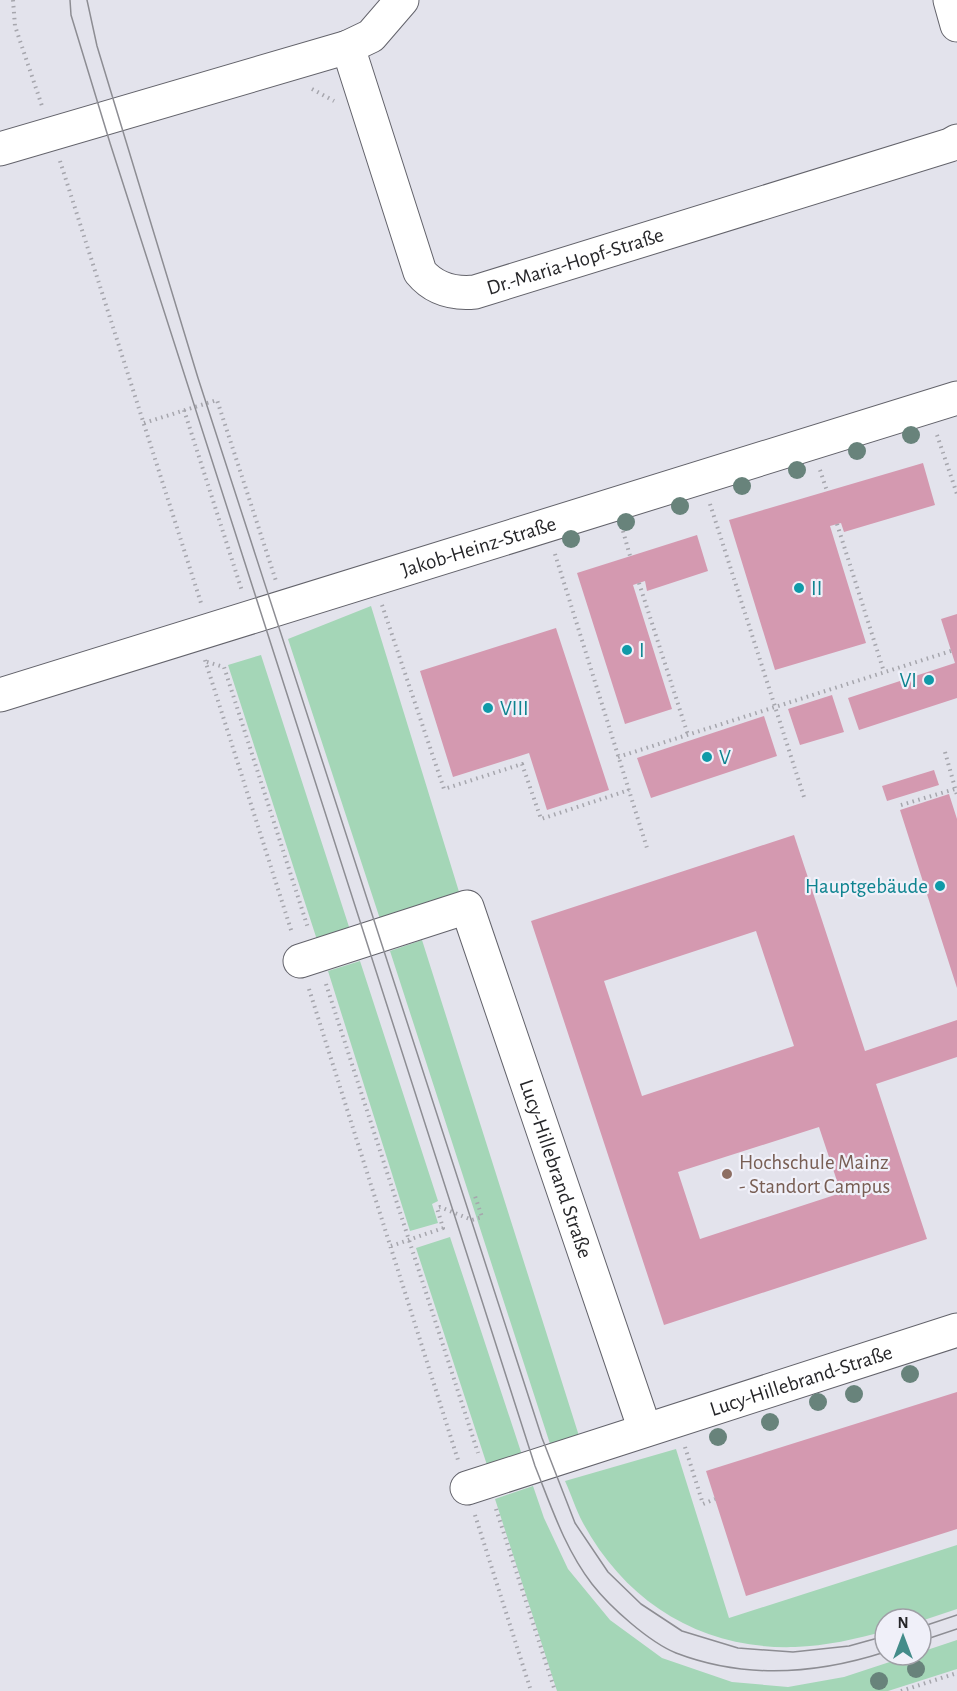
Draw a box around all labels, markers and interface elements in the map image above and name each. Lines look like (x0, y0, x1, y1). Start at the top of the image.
street label: Dr.-Maria-Hopf-Straße (484, 224, 666, 299)
street label: Jakob-Heinz-Straße (399, 513, 559, 581)
place label: II (811, 578, 822, 599)
marker: II (792, 581, 806, 595)
place label: I (639, 640, 645, 661)
marker: I (620, 643, 634, 657)
place label: VI (900, 670, 917, 691)
marker: VI (922, 673, 936, 687)
place label: VIII (500, 698, 529, 719)
marker: VIII (481, 701, 495, 715)
place label: V (719, 747, 731, 768)
marker: V (700, 750, 714, 764)
place label: Hauptgebäude (805, 876, 928, 897)
marker: Hauptgebäude (933, 879, 947, 893)
street label: Lucy-Hillebrand Straße (515, 1077, 596, 1261)
place label: Hochschule Mainz - Standort Campus (739, 1152, 890, 1197)
marker: Hochschule Mainz - Standort Campus (720, 1167, 734, 1181)
street label: Lucy-Hillebrand-Straße (707, 1342, 895, 1420)
north arrow (873, 1607, 933, 1667)
text: N (897, 1615, 909, 1631)

